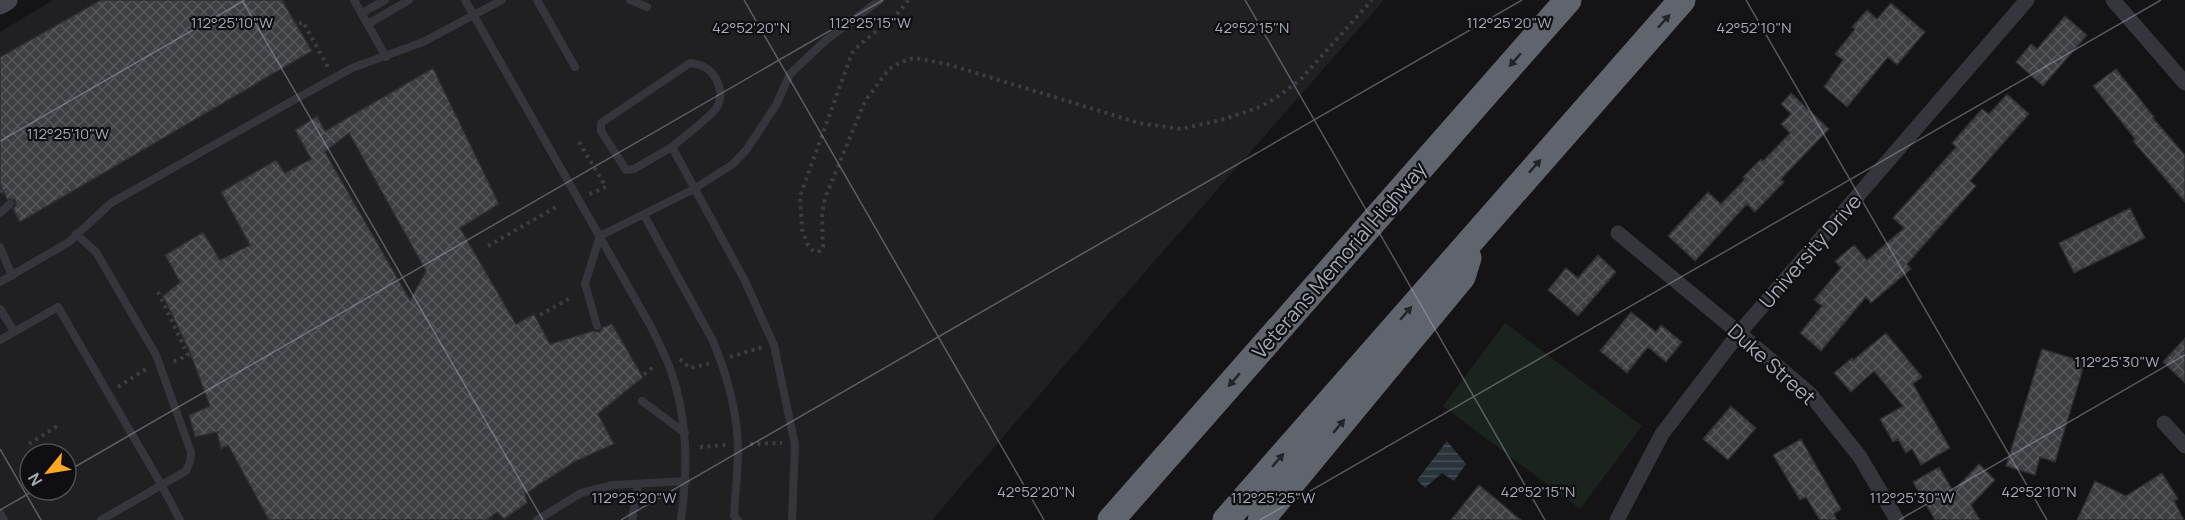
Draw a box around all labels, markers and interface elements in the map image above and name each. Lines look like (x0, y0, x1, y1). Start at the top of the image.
text: 112°25'10"W (191, 12, 273, 33)
text: 112°25'15"W (829, 12, 911, 33)
text: 112°25'20"W (1466, 12, 1552, 33)
one-way arrow (1657, 13, 1671, 28)
text: 42°52'20"N (712, 17, 790, 38)
text: 42°52'15"N (1215, 17, 1289, 38)
text: 42°52'10"N (1716, 17, 1792, 38)
one-way arrow (1509, 52, 1522, 67)
text: 112°25'10"W (27, 123, 109, 144)
street label: Veterans Memorial Highway (1246, 155, 1432, 364)
one-way arrow (1528, 159, 1542, 174)
street label: University Drive (1753, 188, 1867, 314)
one-way arrow (1399, 306, 1412, 321)
street label: Duke Street (1722, 317, 1822, 411)
text: 112°25'30"W (2075, 351, 2159, 372)
one-way arrow (1228, 372, 1241, 387)
one-way arrow (1332, 418, 1345, 434)
north arrow (18, 442, 78, 502)
one-way arrow (1271, 453, 1284, 468)
text: N (23, 469, 47, 490)
text: 42°52'20"N (997, 481, 1075, 502)
text: 42°52'15"N (1501, 481, 1575, 502)
text: 42°52'10"N (2001, 481, 2077, 502)
text: 112°25'20"W (591, 487, 677, 508)
text: 112°25'25"W (1231, 487, 1315, 508)
text: 112°25'30"W (1870, 487, 1954, 508)

